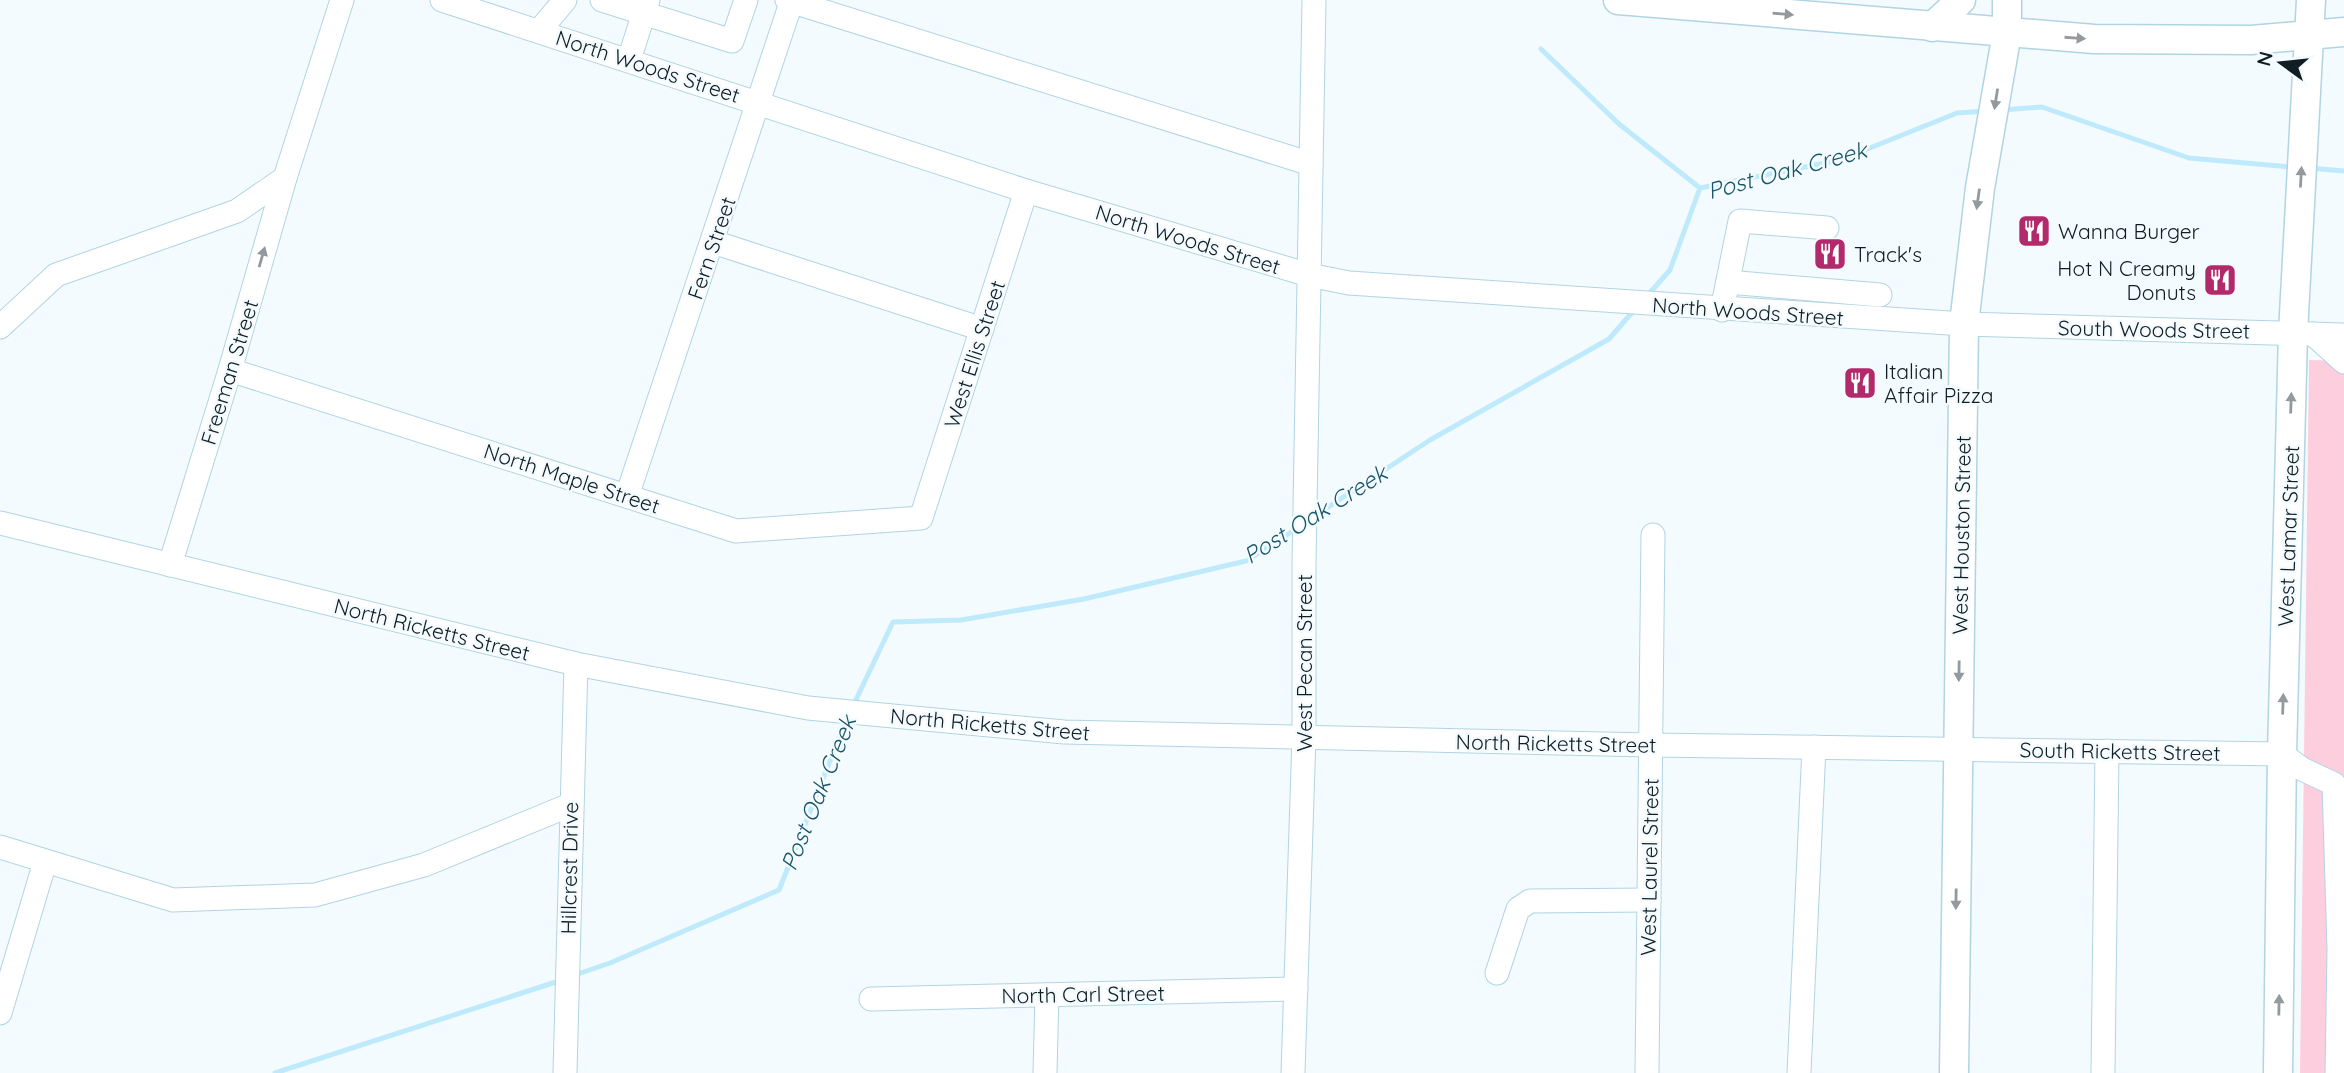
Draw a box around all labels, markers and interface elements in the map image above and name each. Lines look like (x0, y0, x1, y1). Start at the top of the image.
one-way arrow (1773, 9, 1795, 20)
street label: North Woods Street (553, 24, 743, 108)
north arrow (2246, 28, 2316, 98)
one-way arrow (2065, 33, 2087, 44)
text: N (2251, 49, 2278, 68)
one-way arrow (1990, 88, 2001, 110)
water label: Post Oak Creek (1704, 134, 1872, 205)
one-way arrow (2296, 166, 2307, 188)
one-way arrow (1972, 189, 1983, 211)
street label: Fern Street (681, 193, 741, 303)
street label: North Woods Street (1092, 199, 1284, 279)
restaurant icon: Wanna Burger (2015, 212, 2053, 250)
place label: Wanna Burger (2058, 218, 2200, 244)
restaurant icon: Track's (1811, 235, 1849, 273)
place label: Track's (1854, 241, 1922, 267)
one-way arrow (258, 246, 268, 267)
place label: Hot N Creamy Donuts (2057, 255, 2196, 305)
restaurant icon: Hot N Creamy Donuts (2201, 261, 2239, 299)
street label: West Ellis Street (938, 277, 1010, 431)
street label: North Woods Street (1651, 291, 1845, 331)
street label: Freeman Street (195, 296, 263, 448)
street label: South Woods Street (2058, 314, 2250, 344)
place label: Italian Affair Pizza (1884, 358, 1994, 408)
restaurant icon: Italian Affair Pizza (1841, 364, 1879, 402)
one-way arrow (2286, 392, 2297, 414)
street label: West Houston Street (1946, 435, 1976, 635)
street label: North Maple Street (481, 437, 663, 519)
street label: West Lamar Street (2272, 445, 2304, 627)
water label: Post Oak Creek (1238, 457, 1394, 570)
street label: West Pecan Street (1291, 574, 1317, 752)
street label: North Ricketts Street (332, 592, 532, 666)
one-way arrow (1953, 660, 1965, 682)
one-way arrow (2277, 693, 2289, 715)
street label: North Ricketts Street (889, 702, 1091, 746)
water label: Post Oak Creek (774, 710, 863, 874)
street label: North Ricketts Street (1456, 728, 1656, 758)
street label: South Ricketts Street (2019, 736, 2221, 766)
street label: West Laurel Street (1634, 778, 1664, 956)
street label: Hillcrest Drive (555, 801, 583, 935)
one-way arrow (1950, 888, 1962, 910)
street label: North Carl Street (1001, 980, 1165, 1008)
one-way arrow (2273, 994, 2285, 1016)

